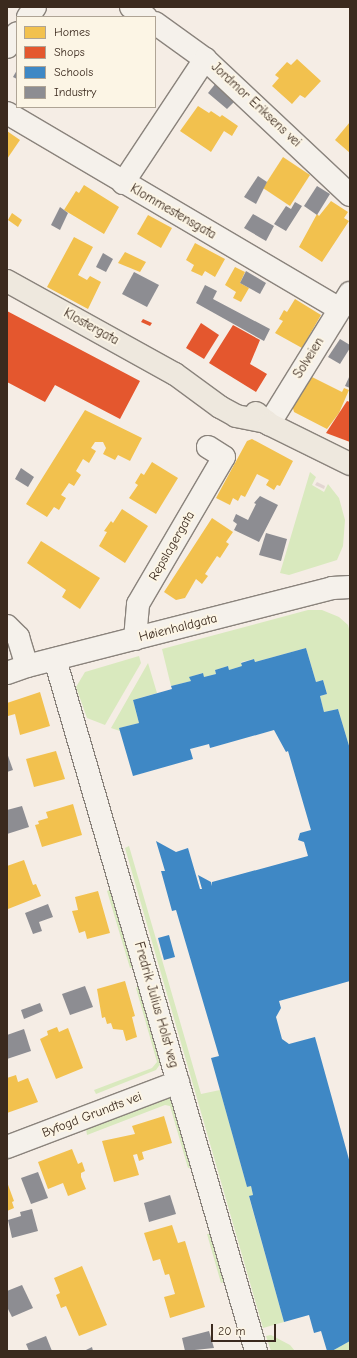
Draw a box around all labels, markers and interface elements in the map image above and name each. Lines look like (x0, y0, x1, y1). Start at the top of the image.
legend (16, 16, 156, 108)
text: Homes (54, 25, 90, 39)
text: Shops (54, 45, 85, 59)
street label: Jordmor Eriksens vei (208, 59, 304, 151)
text: Schools (54, 65, 93, 79)
text: Industry (54, 85, 96, 99)
street label: Klommestensgata (127, 181, 219, 243)
street label: Klostergata (61, 305, 121, 349)
street label: Solveien (290, 335, 328, 381)
street label: Repslagergata (146, 508, 198, 584)
street label: Høienhaldgata (137, 611, 219, 645)
street label: Fredrik Julius Holst veg (131, 940, 181, 1070)
street label: Byfogd Grundts vei (40, 1089, 144, 1141)
scale bar (213, 1316, 278, 1342)
text: 20 m (218, 1324, 246, 1338)

